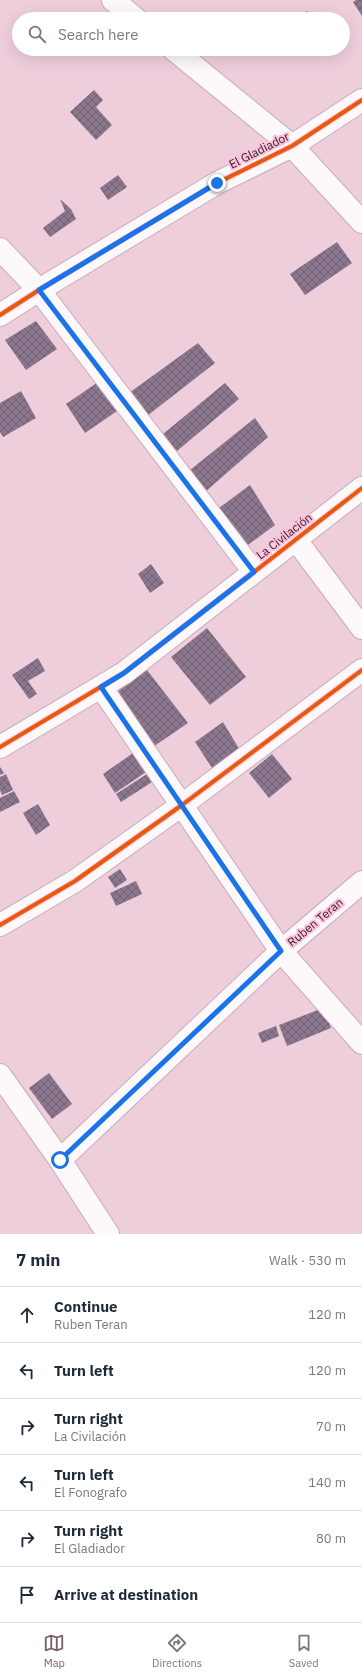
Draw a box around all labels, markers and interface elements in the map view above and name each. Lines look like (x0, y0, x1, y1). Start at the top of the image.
search box (12, 12, 350, 56)
icon: search (26, 23, 48, 45)
text: Search here (58, 25, 138, 44)
street label: El Gladiador (226, 128, 292, 172)
route end (208, 174, 226, 192)
street label: La Civilación (253, 510, 315, 562)
street label: Ruben Teran (284, 894, 346, 950)
route start (51, 1151, 69, 1169)
text: 7 min (16, 1249, 60, 1271)
text: Walk · 530 m (269, 1252, 346, 1269)
text: Continue (54, 1297, 118, 1316)
icon: ahead (16, 1304, 38, 1326)
text: 120 m (308, 1306, 346, 1323)
text: Ruben Teran (54, 1316, 128, 1333)
icon: left (16, 1360, 38, 1382)
text: Turn left (54, 1361, 114, 1380)
text: 120 m (308, 1362, 346, 1379)
text: Turn right (54, 1409, 123, 1428)
icon: right (16, 1416, 38, 1438)
text: 70 m (316, 1418, 346, 1435)
text: La Civilación (54, 1428, 126, 1445)
text: Turn left (54, 1465, 114, 1484)
icon: left (16, 1472, 38, 1494)
text: 140 m (308, 1474, 346, 1491)
text: El Fonografo (54, 1484, 127, 1501)
text: Turn right (54, 1521, 123, 1540)
icon: right (16, 1528, 38, 1550)
text: 80 m (316, 1530, 346, 1547)
text: El Gladiador (54, 1540, 125, 1557)
icon: arrive (16, 1584, 38, 1606)
text: Arrive at destination (54, 1585, 198, 1604)
tab: Map (43, 1632, 65, 1670)
tab: Directions (152, 1632, 202, 1670)
tab: Saved (289, 1632, 319, 1670)

